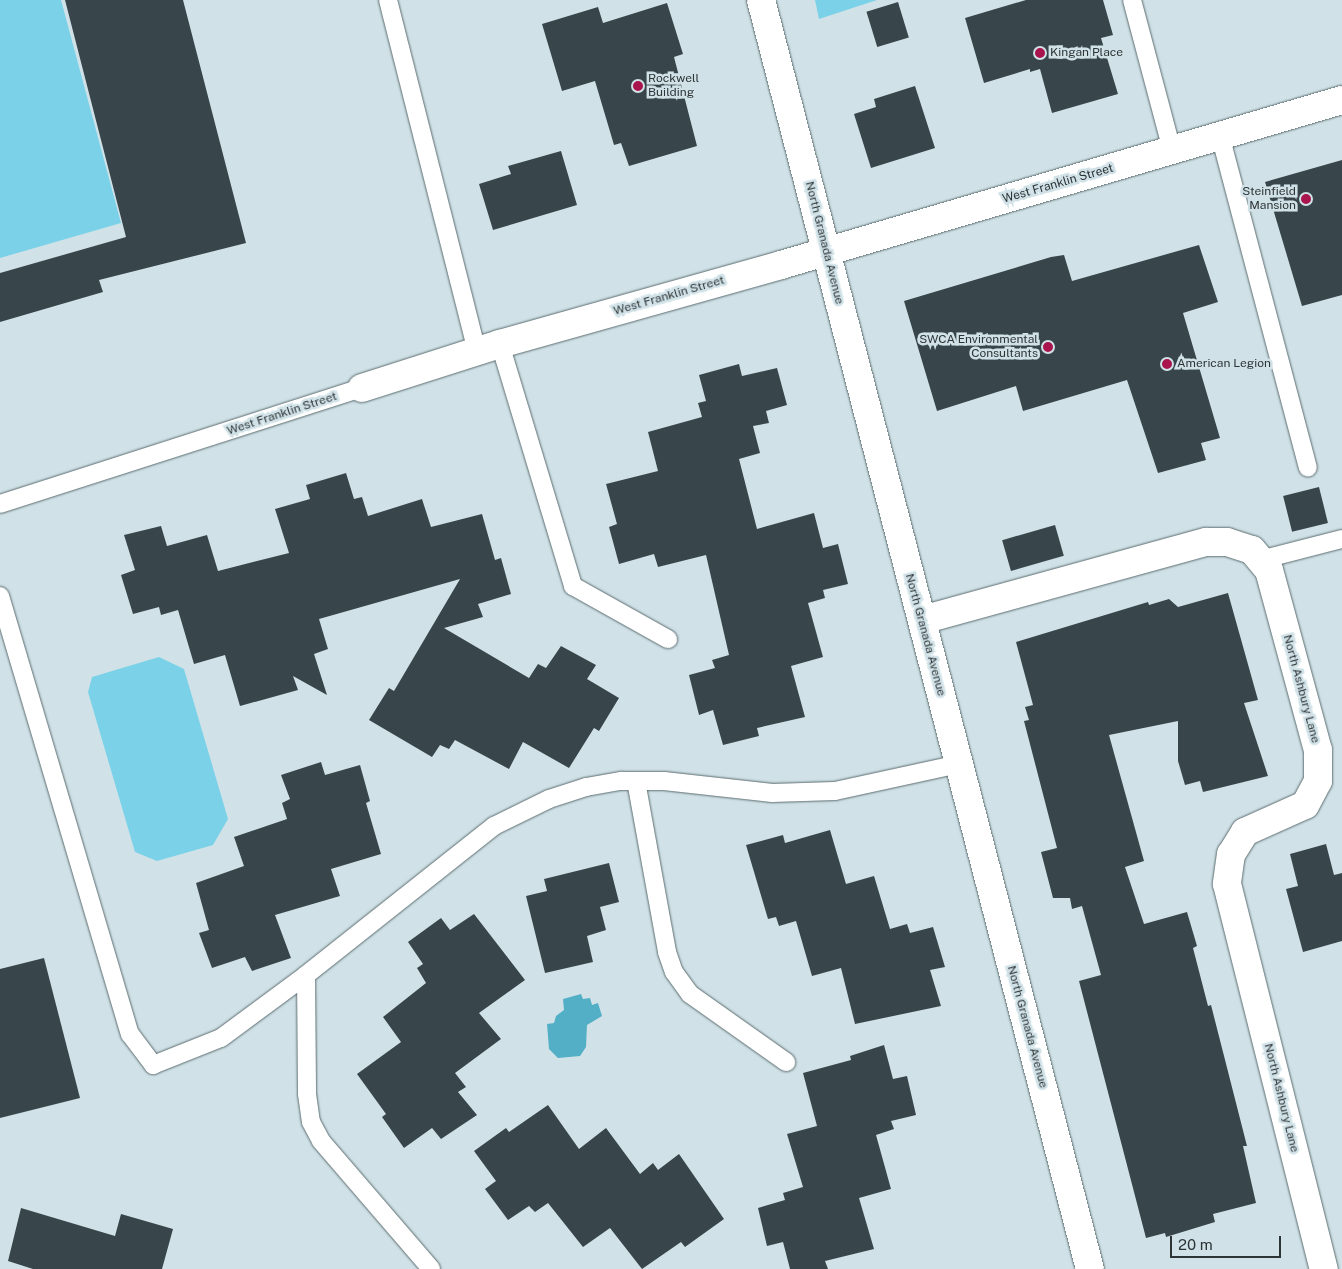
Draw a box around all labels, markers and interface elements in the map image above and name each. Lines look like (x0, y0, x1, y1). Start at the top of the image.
place label: Kingan Place (1050, 46, 1123, 60)
marker: Kingan Place (1034, 47, 1046, 59)
place label: Rockwell Building (648, 72, 699, 100)
marker: Rockwell Building (632, 80, 644, 92)
street label: West Franklin Street (1001, 161, 1115, 207)
street label: North Granada Avenue (802, 180, 846, 306)
place label: Steinfield Mansion (1242, 185, 1296, 213)
marker: Steinfield Mansion (1300, 193, 1312, 205)
street label: West Franklin Street (612, 273, 726, 319)
place label: SWCA Environmental Consultants (919, 333, 1038, 361)
marker: SWCA Environmental Consultants (1042, 341, 1054, 353)
place label: American Legion (1177, 357, 1271, 371)
marker: American Legion (1161, 358, 1173, 370)
street label: West Franklin Street (225, 389, 339, 439)
street label: North Granada Avenue (902, 572, 948, 698)
street label: North Ashbury Lane (1280, 633, 1322, 745)
street label: North Granada Avenue (1004, 964, 1050, 1090)
street label: North Ashbury Lane (1261, 1042, 1301, 1154)
scale bar (1172, 1226, 1283, 1258)
text: 20 m (1178, 1236, 1213, 1253)

